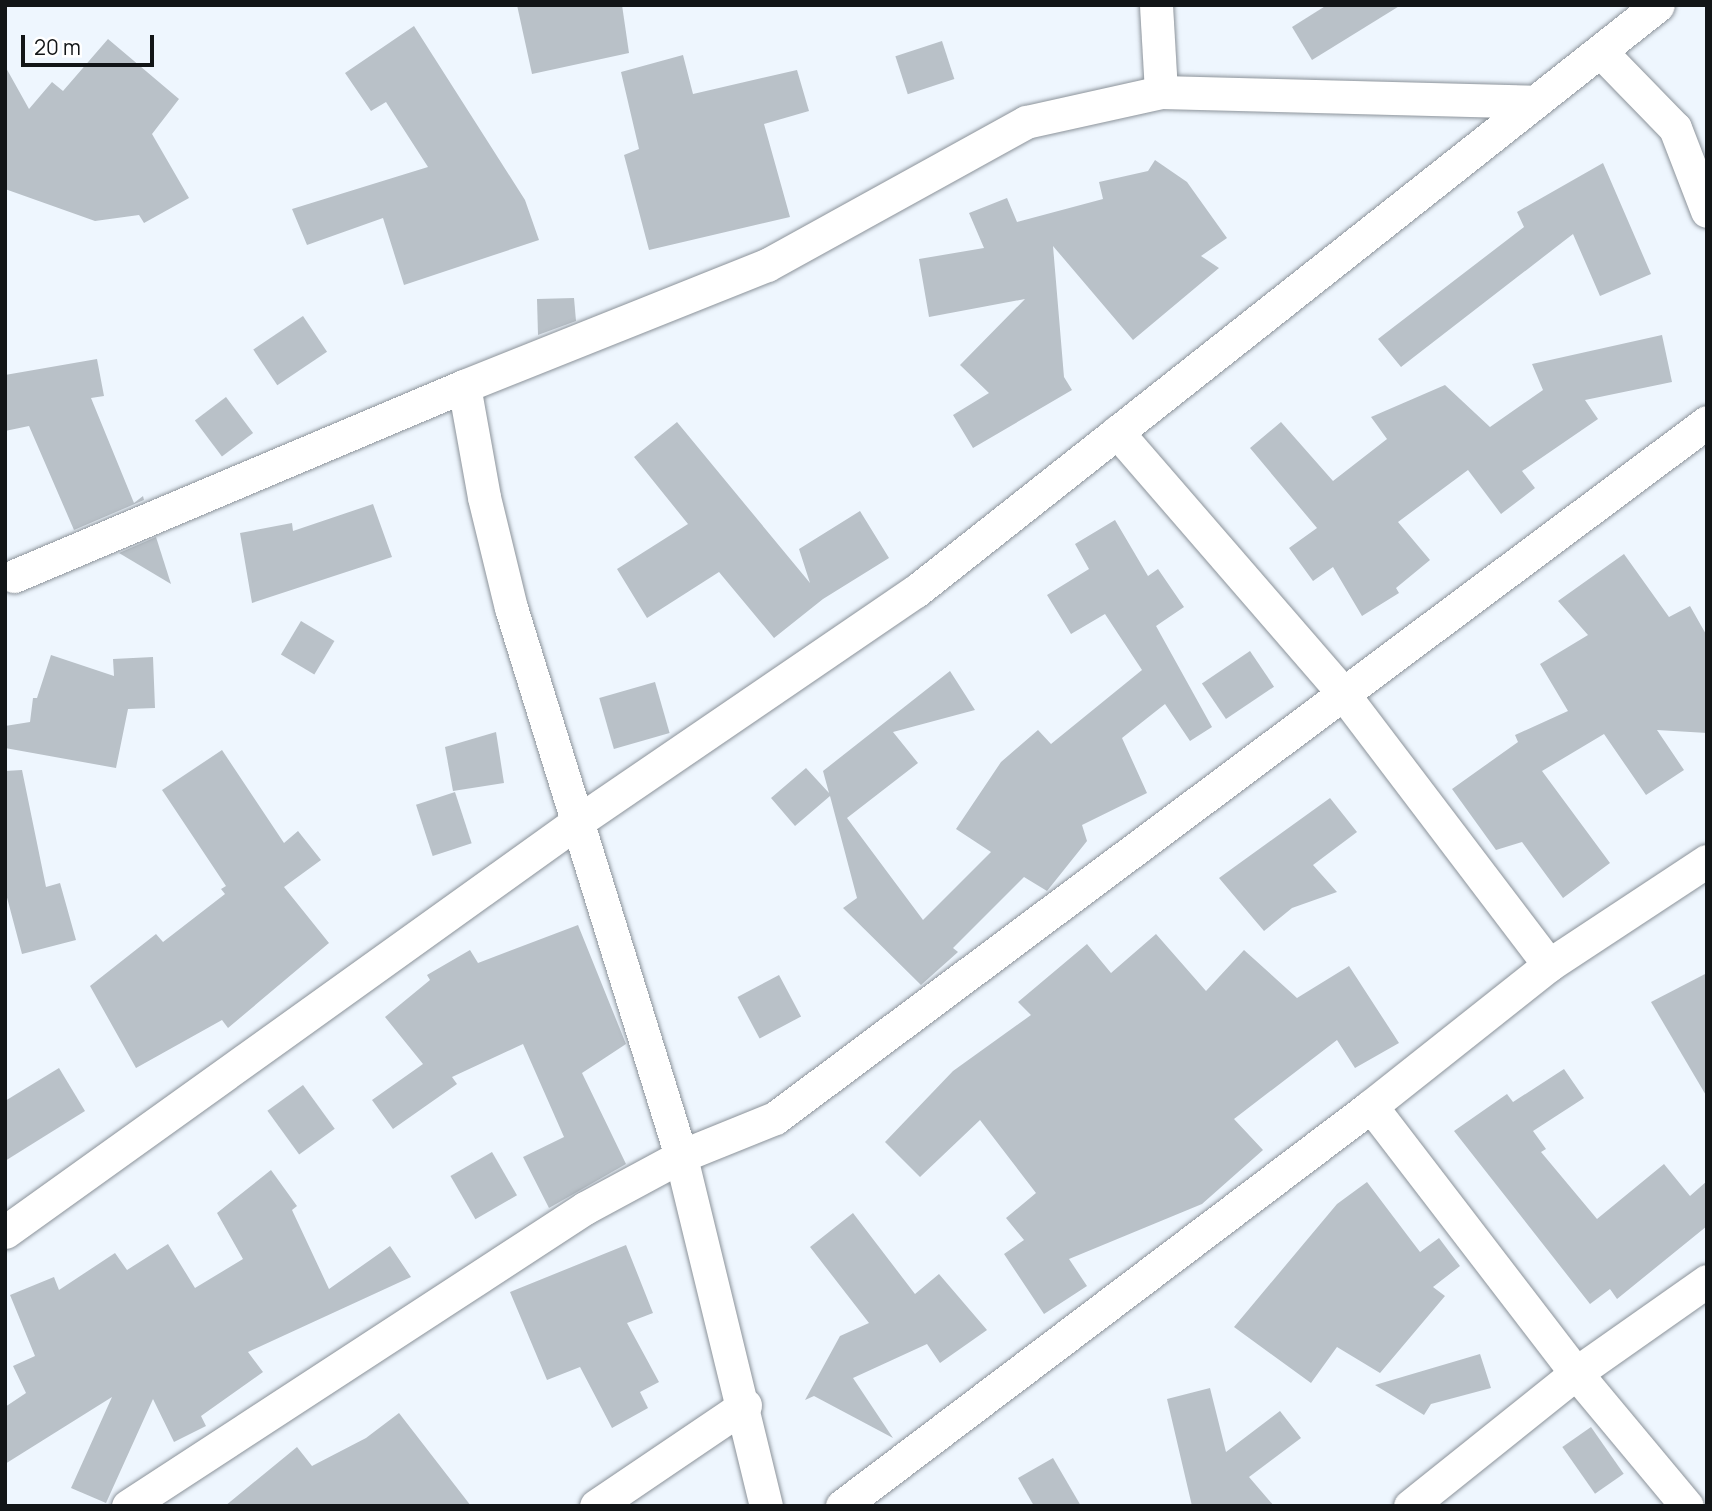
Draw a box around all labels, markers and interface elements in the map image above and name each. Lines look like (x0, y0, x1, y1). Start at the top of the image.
scale bar (24, 21, 158, 65)
text: 20 m (34, 33, 81, 61)

